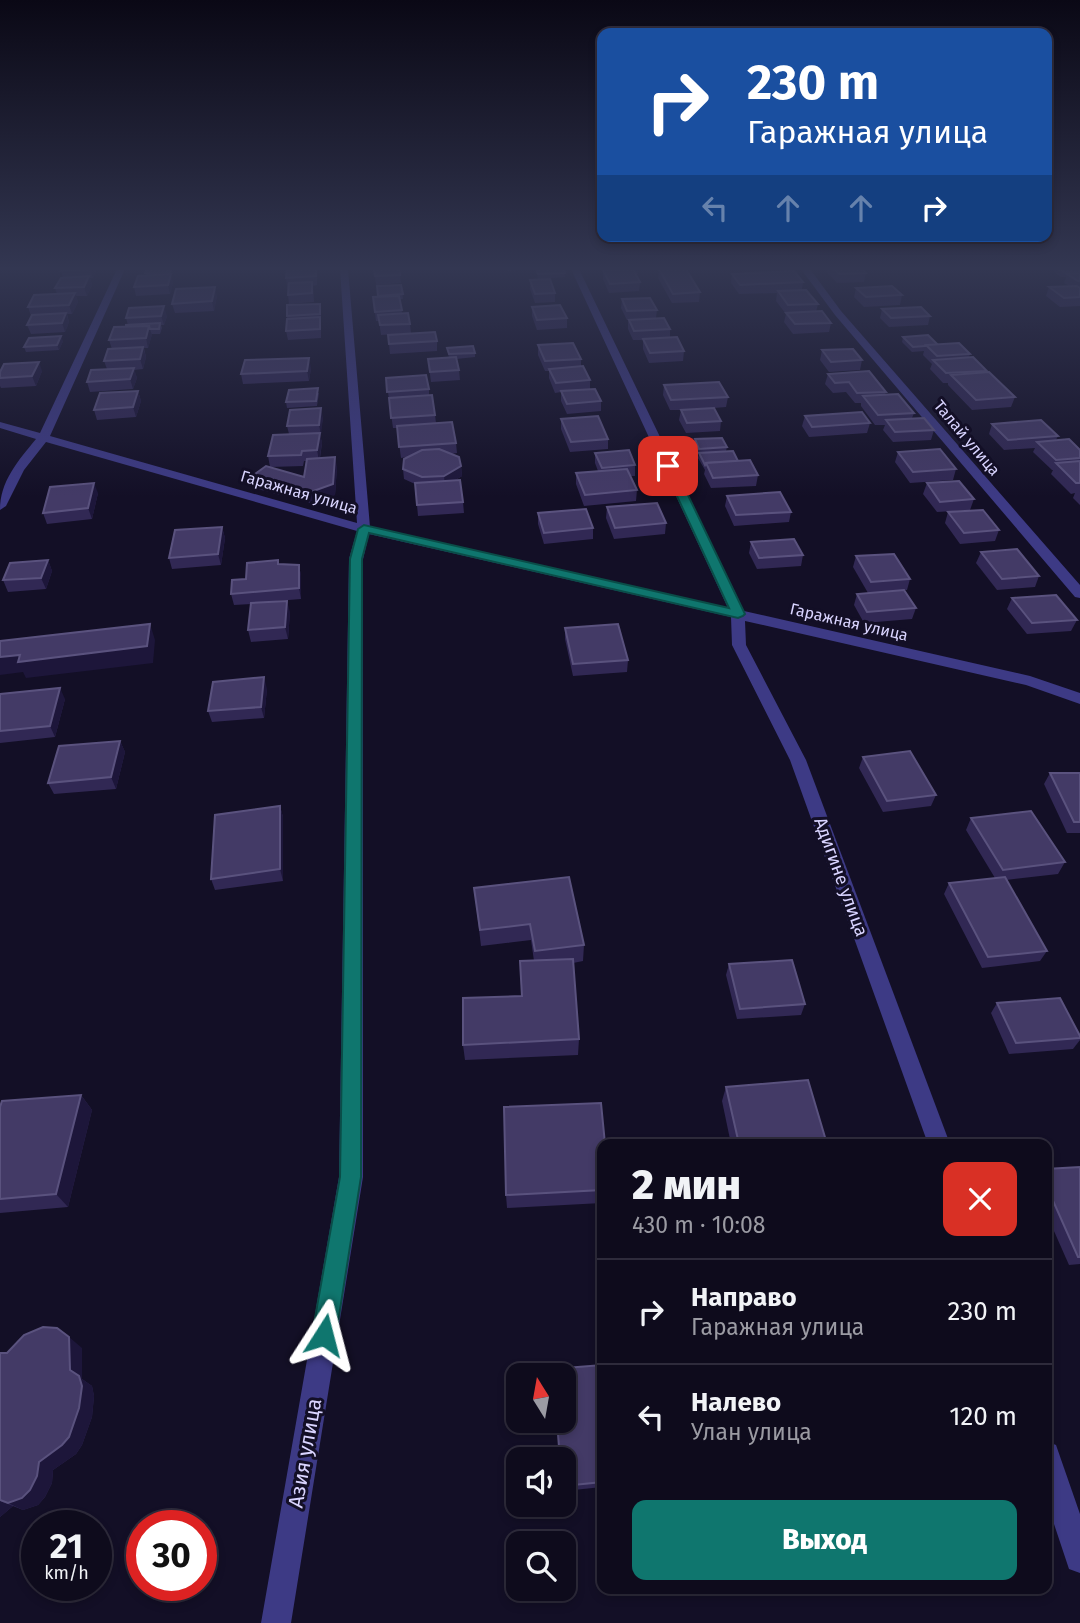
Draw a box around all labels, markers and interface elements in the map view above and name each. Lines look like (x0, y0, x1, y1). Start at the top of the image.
text: 230 m (747, 53, 879, 112)
icon: right (632, 56, 723, 147)
text: Гаражная улица (747, 113, 988, 151)
icon: left (696, 189, 734, 227)
icon: ahead (769, 189, 807, 227)
icon: ahead (842, 189, 880, 227)
icon: right (915, 189, 953, 227)
street label: Талай улица (930, 396, 1004, 480)
pin (638, 436, 698, 496)
icon: arrive (649, 447, 687, 485)
street label: Гаражная улица (238, 466, 360, 518)
street label: Гаражная улица (788, 599, 910, 645)
street label: Адигине улица (809, 814, 873, 940)
text: 2 мин (632, 1160, 741, 1210)
button: close (943, 1162, 1017, 1236)
text: 430 m · 10:08 (632, 1211, 766, 1239)
text: Направо (691, 1282, 797, 1313)
icon: right (632, 1293, 670, 1331)
text: 230 m (948, 1296, 1017, 1327)
position arrow (287, 1298, 361, 1372)
text: Гаражная улица (691, 1313, 864, 1341)
north arrow (506, 1363, 576, 1433)
map controls (506, 1363, 576, 1601)
text: Налево (691, 1387, 781, 1418)
street label: Азия улица (283, 1396, 327, 1510)
icon: left (632, 1398, 670, 1436)
text: 120 m (949, 1401, 1017, 1432)
text: Улан улица (691, 1418, 812, 1446)
button: sound (506, 1447, 576, 1517)
button: Выход (632, 1500, 1017, 1580)
speed limit sign: 30 (126, 1510, 217, 1601)
text: 21 (50, 1525, 83, 1567)
button: search (506, 1531, 576, 1601)
text: km/h (44, 1562, 89, 1584)

